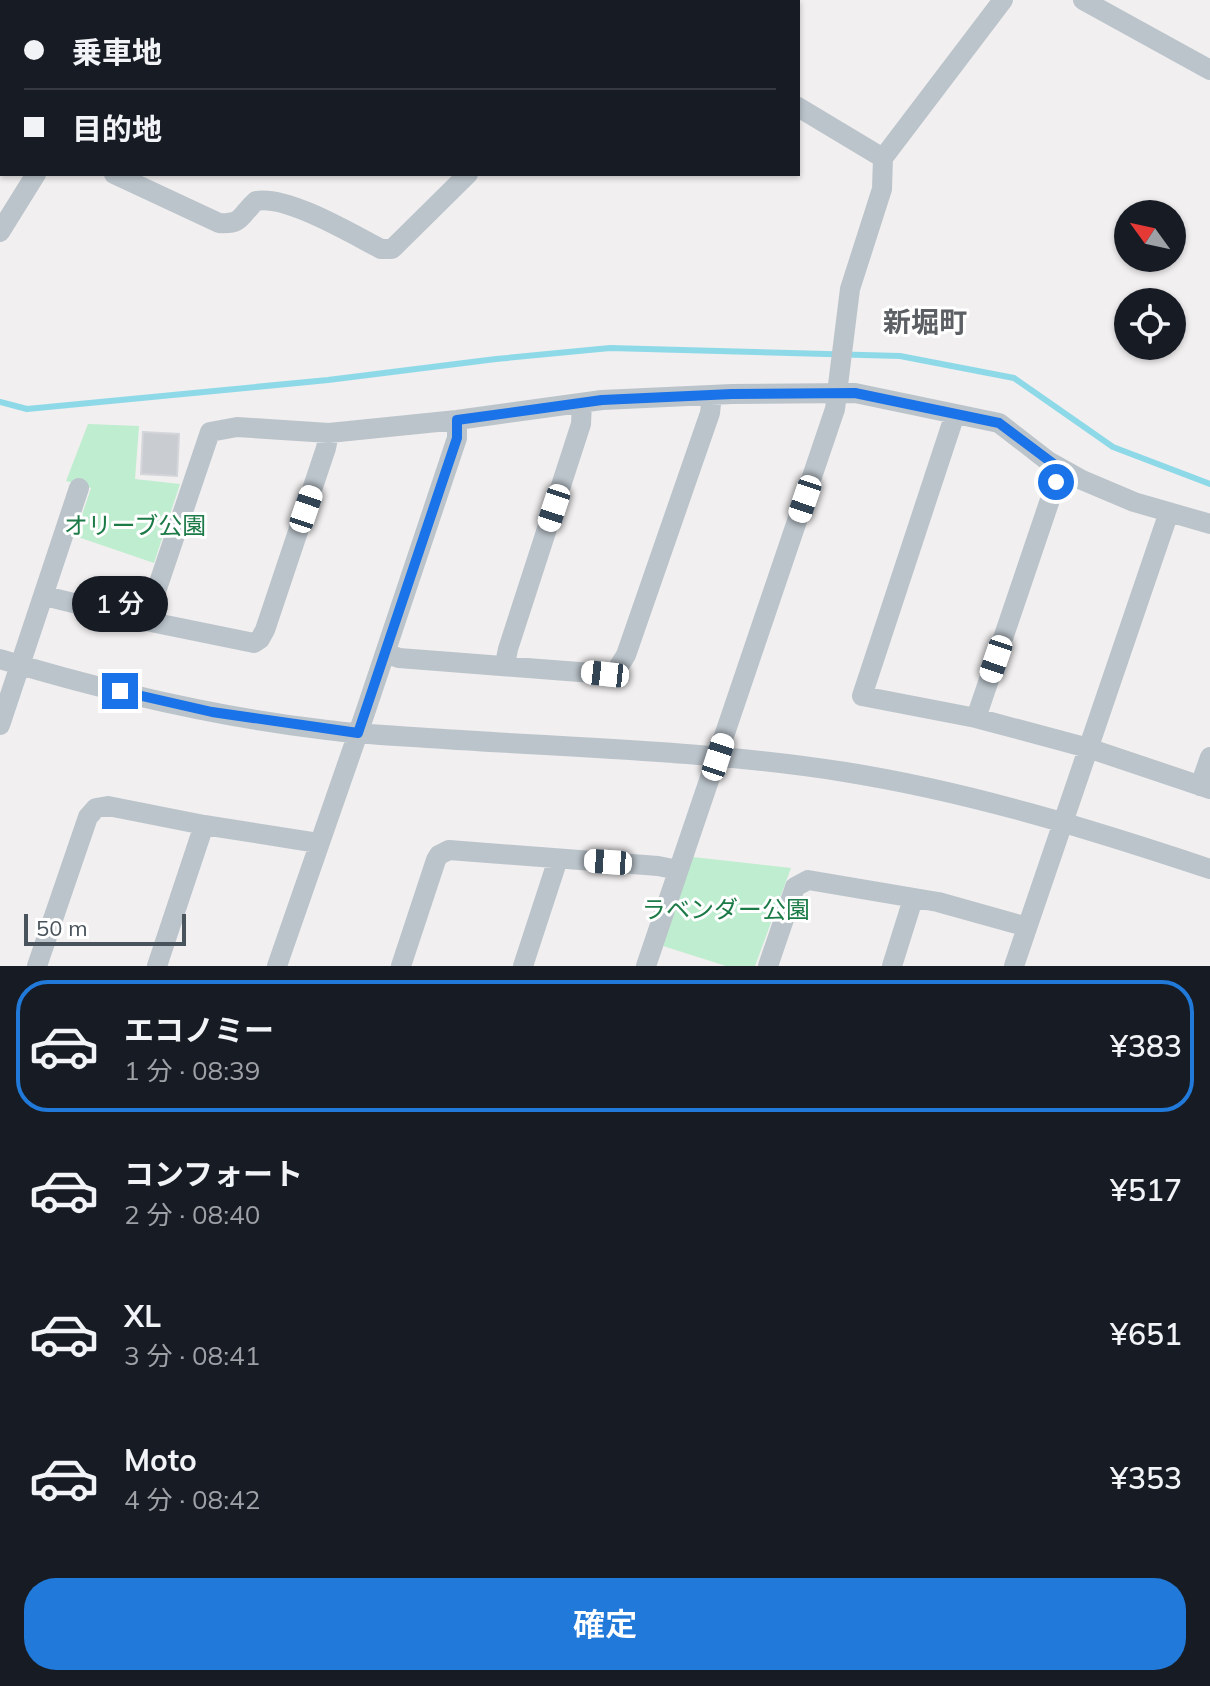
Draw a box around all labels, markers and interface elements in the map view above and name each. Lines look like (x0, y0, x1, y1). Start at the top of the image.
text: 乗車地 (72, 33, 162, 71)
text: 目的地 (72, 110, 162, 148)
north arrow (1114, 200, 1186, 272)
map controls (1114, 200, 1186, 360)
button: locate (1114, 288, 1186, 360)
district label: 新堀町 (883, 304, 967, 339)
route start (1038, 464, 1074, 500)
car (786, 472, 824, 526)
car (535, 481, 573, 535)
car (287, 482, 325, 536)
park label: オリーブ公園 (64, 510, 206, 540)
callout: 1 分 (72, 575, 168, 631)
text: 1 分 (96, 587, 144, 620)
car (977, 632, 1015, 686)
car (580, 660, 630, 688)
route end (102, 673, 138, 709)
car (699, 730, 737, 784)
car (583, 848, 633, 876)
park label: ラベンダー公園 (642, 894, 810, 924)
scale bar (24, 910, 186, 946)
text: 50 m (36, 914, 87, 942)
icon: car (28, 1010, 100, 1082)
text: エコノミー (124, 1011, 274, 1049)
text: ¥383 (1110, 1027, 1182, 1065)
text: 1 分 · 08:39 (124, 1054, 260, 1087)
icon: car (28, 1154, 100, 1226)
text: コンフォート (124, 1155, 303, 1193)
text: ¥517 (1110, 1171, 1182, 1209)
text: 2 分 · 08:40 (124, 1198, 260, 1231)
text: XL (124, 1297, 161, 1335)
icon: car (28, 1298, 100, 1370)
text: ¥651 (1110, 1315, 1182, 1353)
text: 3 分 · 08:41 (124, 1339, 260, 1372)
text: Moto (124, 1441, 197, 1479)
icon: car (28, 1442, 100, 1514)
text: ¥353 (1110, 1459, 1182, 1497)
text: 4 分 · 08:42 (124, 1483, 260, 1516)
button: 確定 (24, 1578, 1186, 1670)

